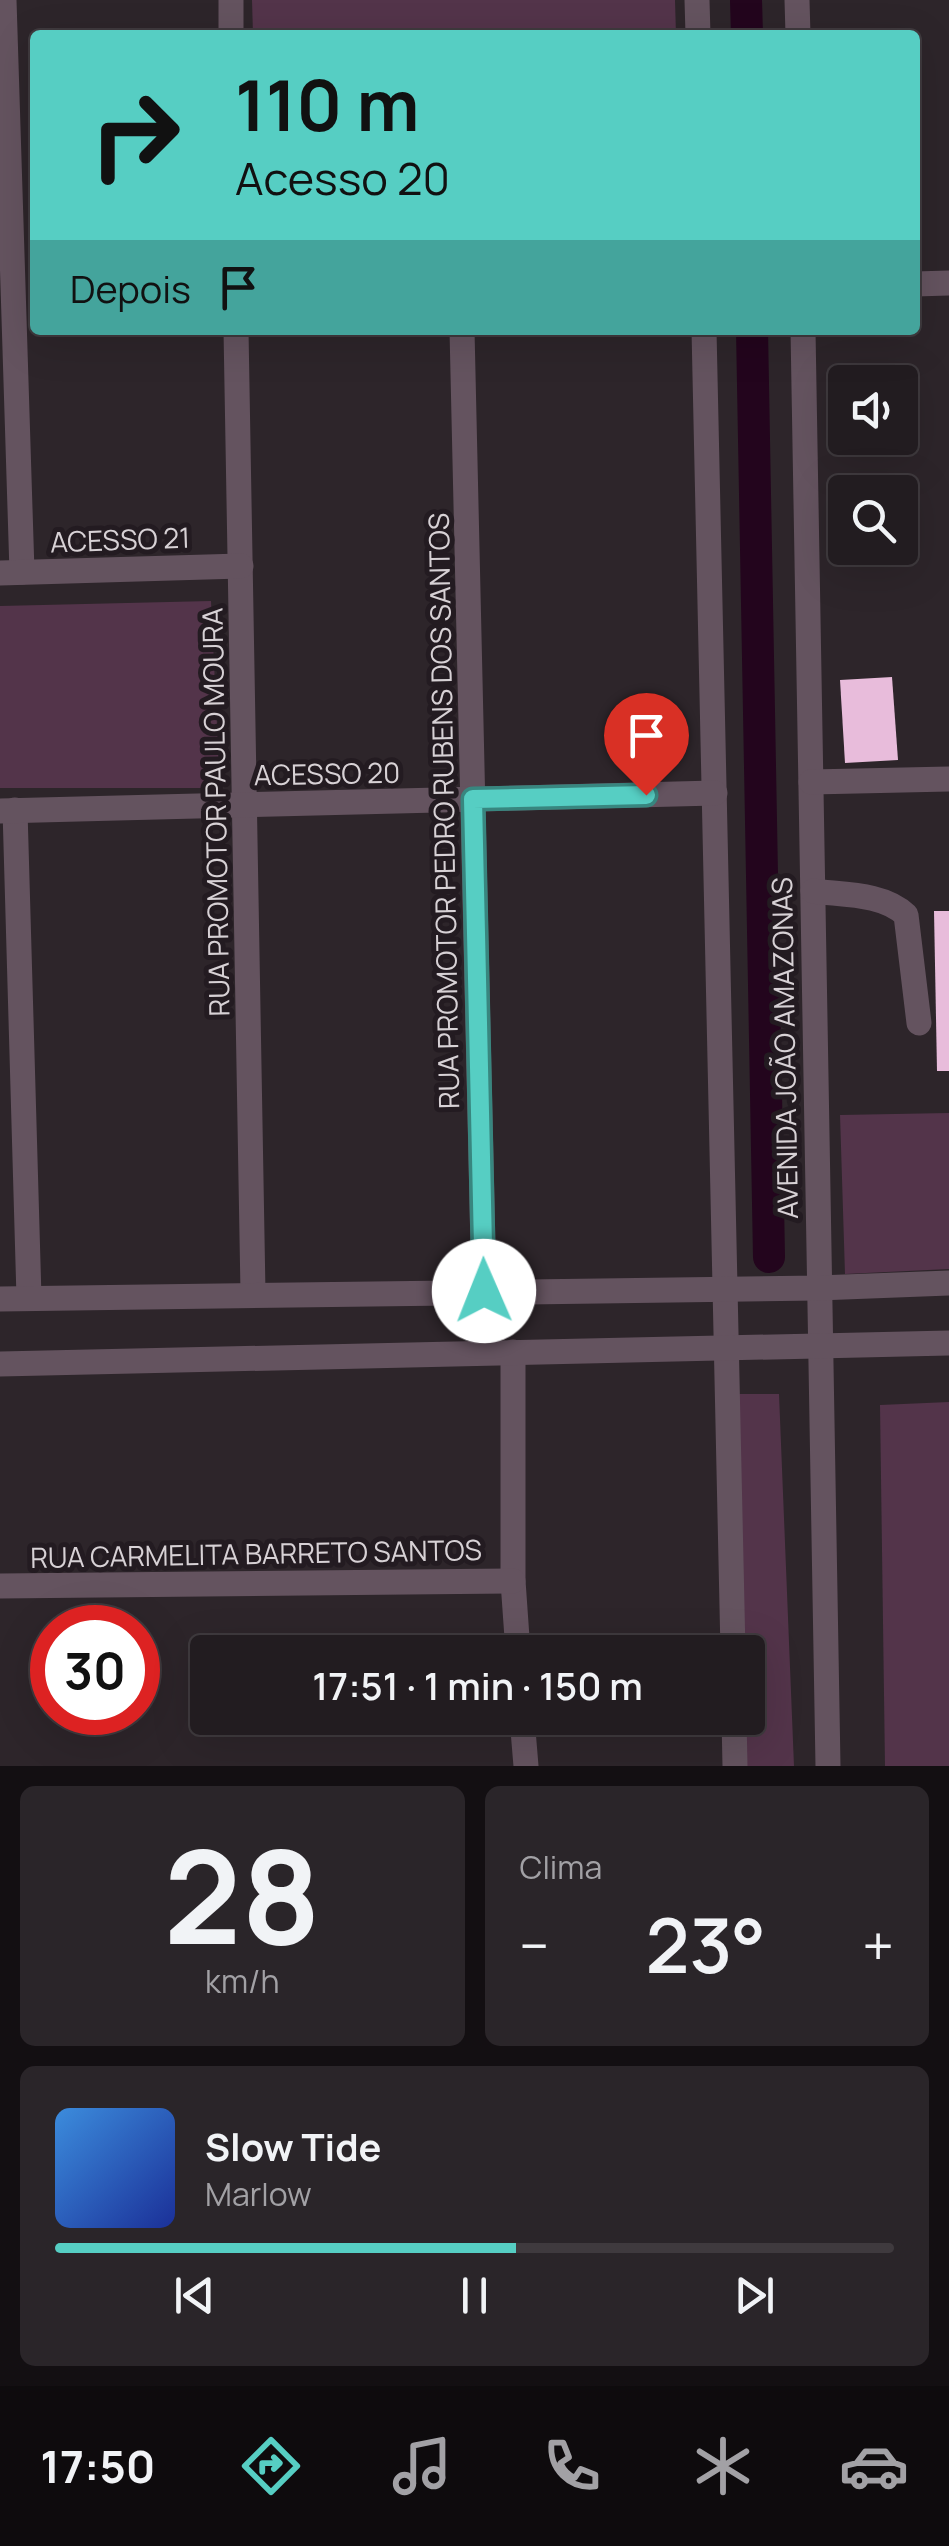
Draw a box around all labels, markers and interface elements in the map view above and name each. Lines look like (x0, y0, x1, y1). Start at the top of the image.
text: 110 m (235, 56, 419, 152)
icon: right (70, 70, 200, 200)
text: Acesso 20 (235, 147, 450, 209)
icon: arrive (211, 260, 266, 315)
text: Depois (70, 262, 191, 314)
map controls (828, 365, 918, 565)
button: sound (828, 365, 918, 455)
button: search (828, 475, 918, 565)
street label: RUA PROMOTOR PEDRO RUBENS DOS SANTOS (419, 513, 467, 1109)
street label: ACESSO 21 (49, 518, 191, 560)
street label: RUA PROMOTOR PAULO MOURA (192, 607, 238, 1017)
pin (604, 693, 689, 796)
icon: arrive (619, 708, 674, 763)
street label: ACESSO 20 (254, 753, 400, 793)
street label: AVENIDA JOÃO AMAZONAS (762, 877, 806, 1219)
position arrow (432, 1239, 536, 1343)
street label: RUA CARMELITA BARRETO SANTOS (30, 1530, 482, 1576)
speed limit sign: 30 (30, 1605, 160, 1735)
text: 17:51 · 1 min · 150 m (312, 1659, 643, 1711)
text: 28 (164, 1805, 321, 1983)
text: Clima (520, 1845, 602, 1889)
text: 23° (645, 1893, 766, 1996)
text: − (520, 1907, 549, 1983)
text: + (862, 1907, 894, 1983)
text: km/h (205, 1959, 279, 2003)
text: Slow Tide (205, 2120, 382, 2172)
text: Marlow (205, 2172, 312, 2216)
icon: previous (167, 2268, 222, 2323)
icon: pause (447, 2268, 502, 2323)
icon: next (727, 2268, 782, 2323)
icon: directions (236, 2431, 306, 2501)
icon: music (387, 2431, 457, 2501)
icon: phone (537, 2431, 607, 2501)
icon: climate (688, 2431, 758, 2501)
icon: car (839, 2431, 909, 2501)
text: 17:50 (40, 2435, 155, 2497)

